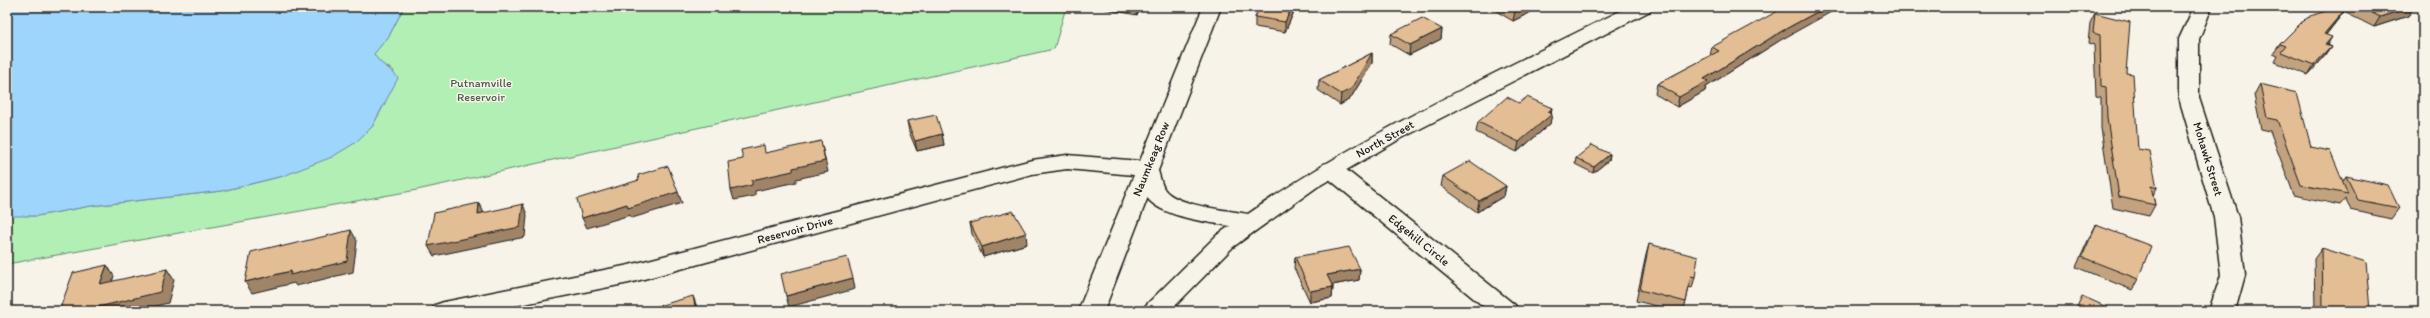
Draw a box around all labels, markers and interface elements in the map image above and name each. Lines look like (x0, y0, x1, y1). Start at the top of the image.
park label: Putnamville Reservoir (450, 76, 512, 104)
street label: North Street (1353, 117, 1417, 161)
street label: Naumkeag Row (1130, 120, 1172, 198)
street label: Mohawk Street (2190, 120, 2226, 198)
street label: Edgehill Circle (1386, 211, 1452, 269)
street label: Reservoir Drive (756, 213, 834, 247)

